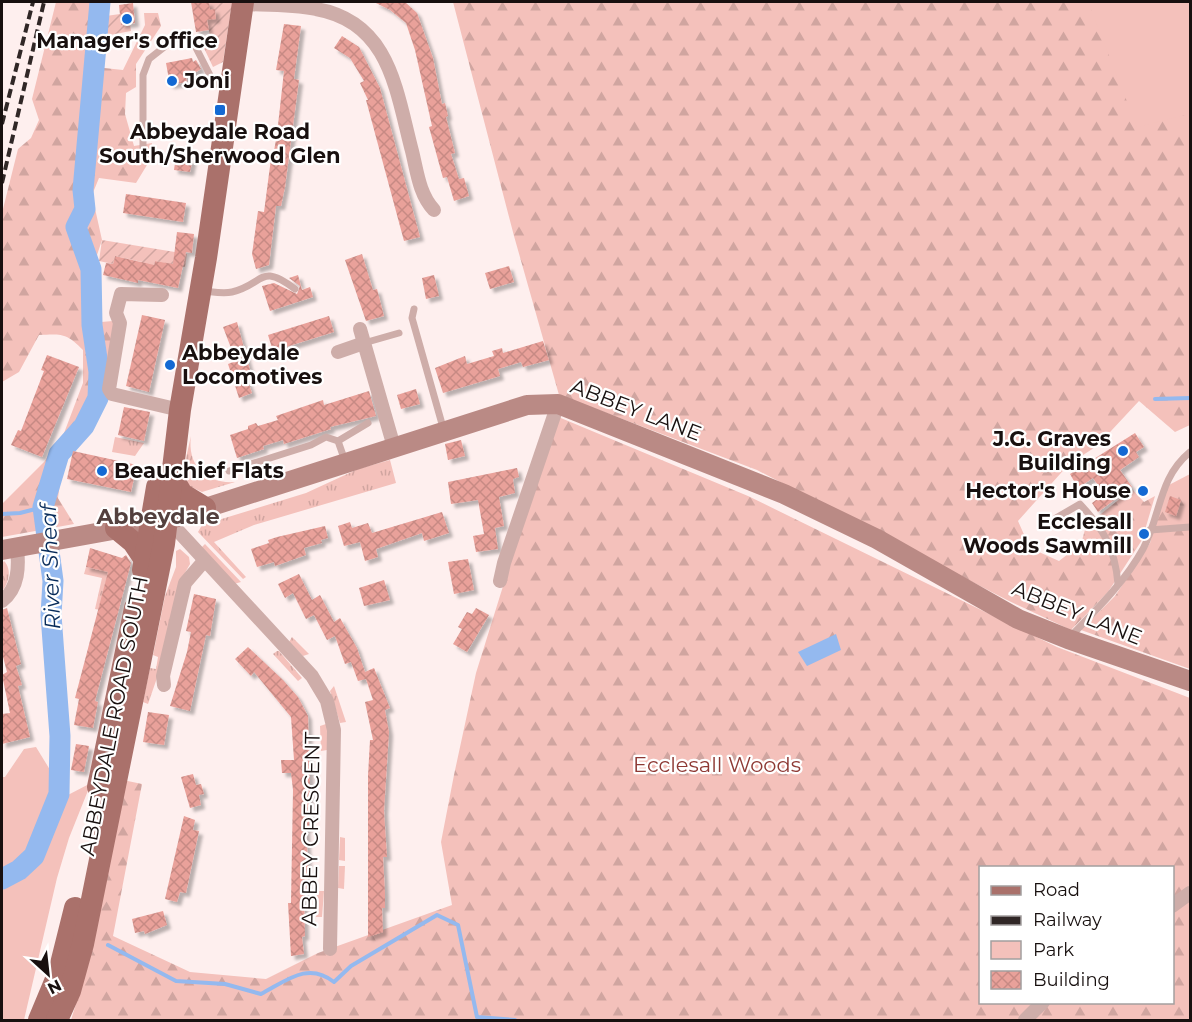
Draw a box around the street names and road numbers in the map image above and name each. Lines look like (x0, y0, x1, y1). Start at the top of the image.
street label: ABBEY LANE (567, 373, 705, 446)
street label: ABBEYDALE ROAD SOUTH (74, 574, 153, 858)
street label: ABBEY LANE (1009, 575, 1146, 650)
street label: ABBEY CRESCENT (296, 732, 325, 926)

